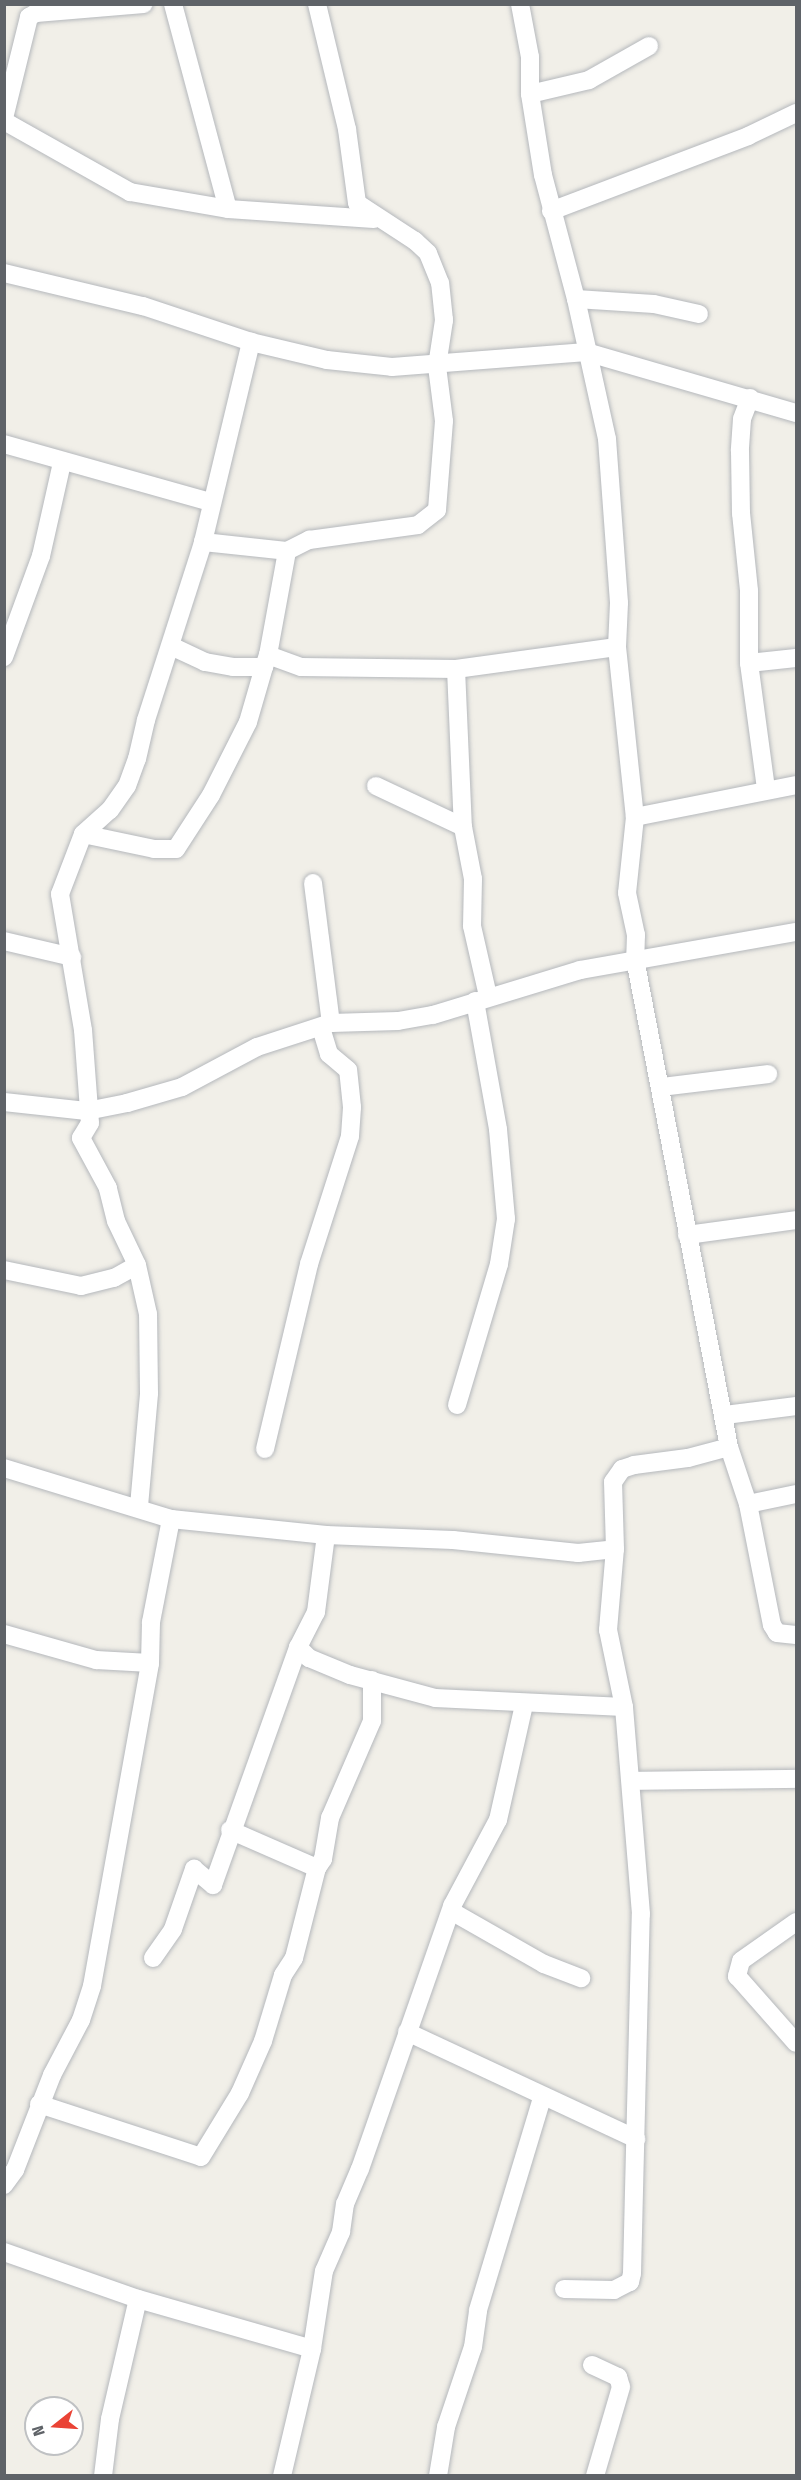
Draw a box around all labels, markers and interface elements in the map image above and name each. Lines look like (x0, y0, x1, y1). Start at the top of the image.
north arrow (24, 2396, 84, 2456)
text: N (28, 2423, 49, 2438)

